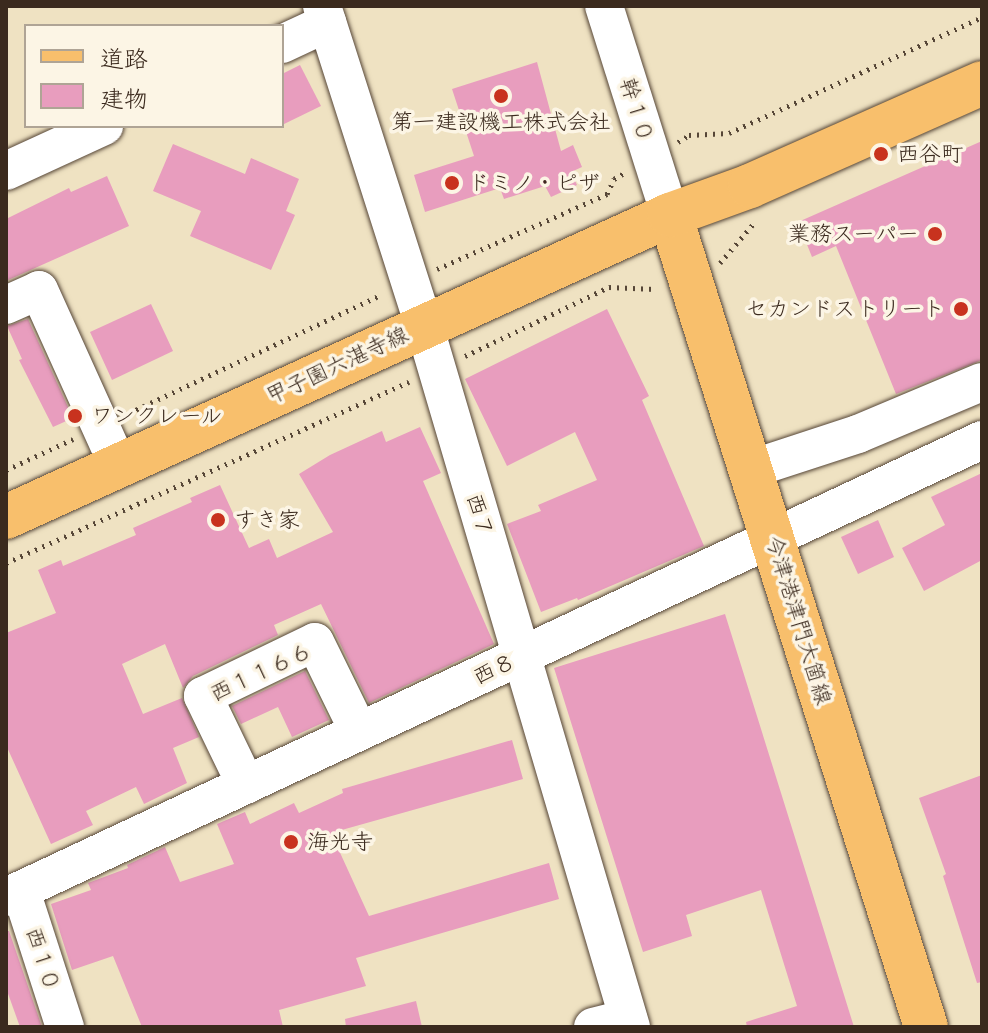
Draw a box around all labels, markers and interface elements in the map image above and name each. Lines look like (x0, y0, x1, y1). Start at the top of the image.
legend (24, 24, 284, 128)
text: 道路 (100, 42, 148, 74)
street label: 幹１０ (615, 75, 659, 145)
text: 建物 (100, 82, 148, 114)
marker: 第一建設機工株式会社 (492, 87, 510, 105)
place label: 第一建設機工株式会社 (391, 109, 611, 135)
place label: 西谷町 (897, 141, 963, 167)
marker: 西谷町 (872, 145, 890, 163)
place label: ドミノ・ピザ (468, 170, 600, 196)
marker: ドミノ・ピザ (443, 174, 461, 192)
place label: 業務スーパー (788, 221, 919, 247)
marker: 業務スーパー (926, 225, 944, 243)
place label: セカンドストリート (747, 296, 945, 322)
marker: セカンドストリート (952, 300, 970, 318)
street label: 甲子園六湛寺線 (262, 320, 412, 410)
place label: ワンクレール (91, 403, 224, 429)
marker: ワンクレール (66, 407, 84, 425)
street label: 西７ (461, 490, 499, 540)
place label: すき家 (234, 507, 300, 533)
marker: すき家 (209, 511, 227, 529)
street label: 今津港津門大箇線 (761, 532, 837, 708)
street label: 西１１６６ (206, 637, 316, 707)
street label: 西８ (468, 648, 520, 690)
place label: 海光寺 (307, 829, 373, 855)
marker: 海光寺 (282, 833, 300, 851)
street label: 西１０ (20, 924, 66, 994)

